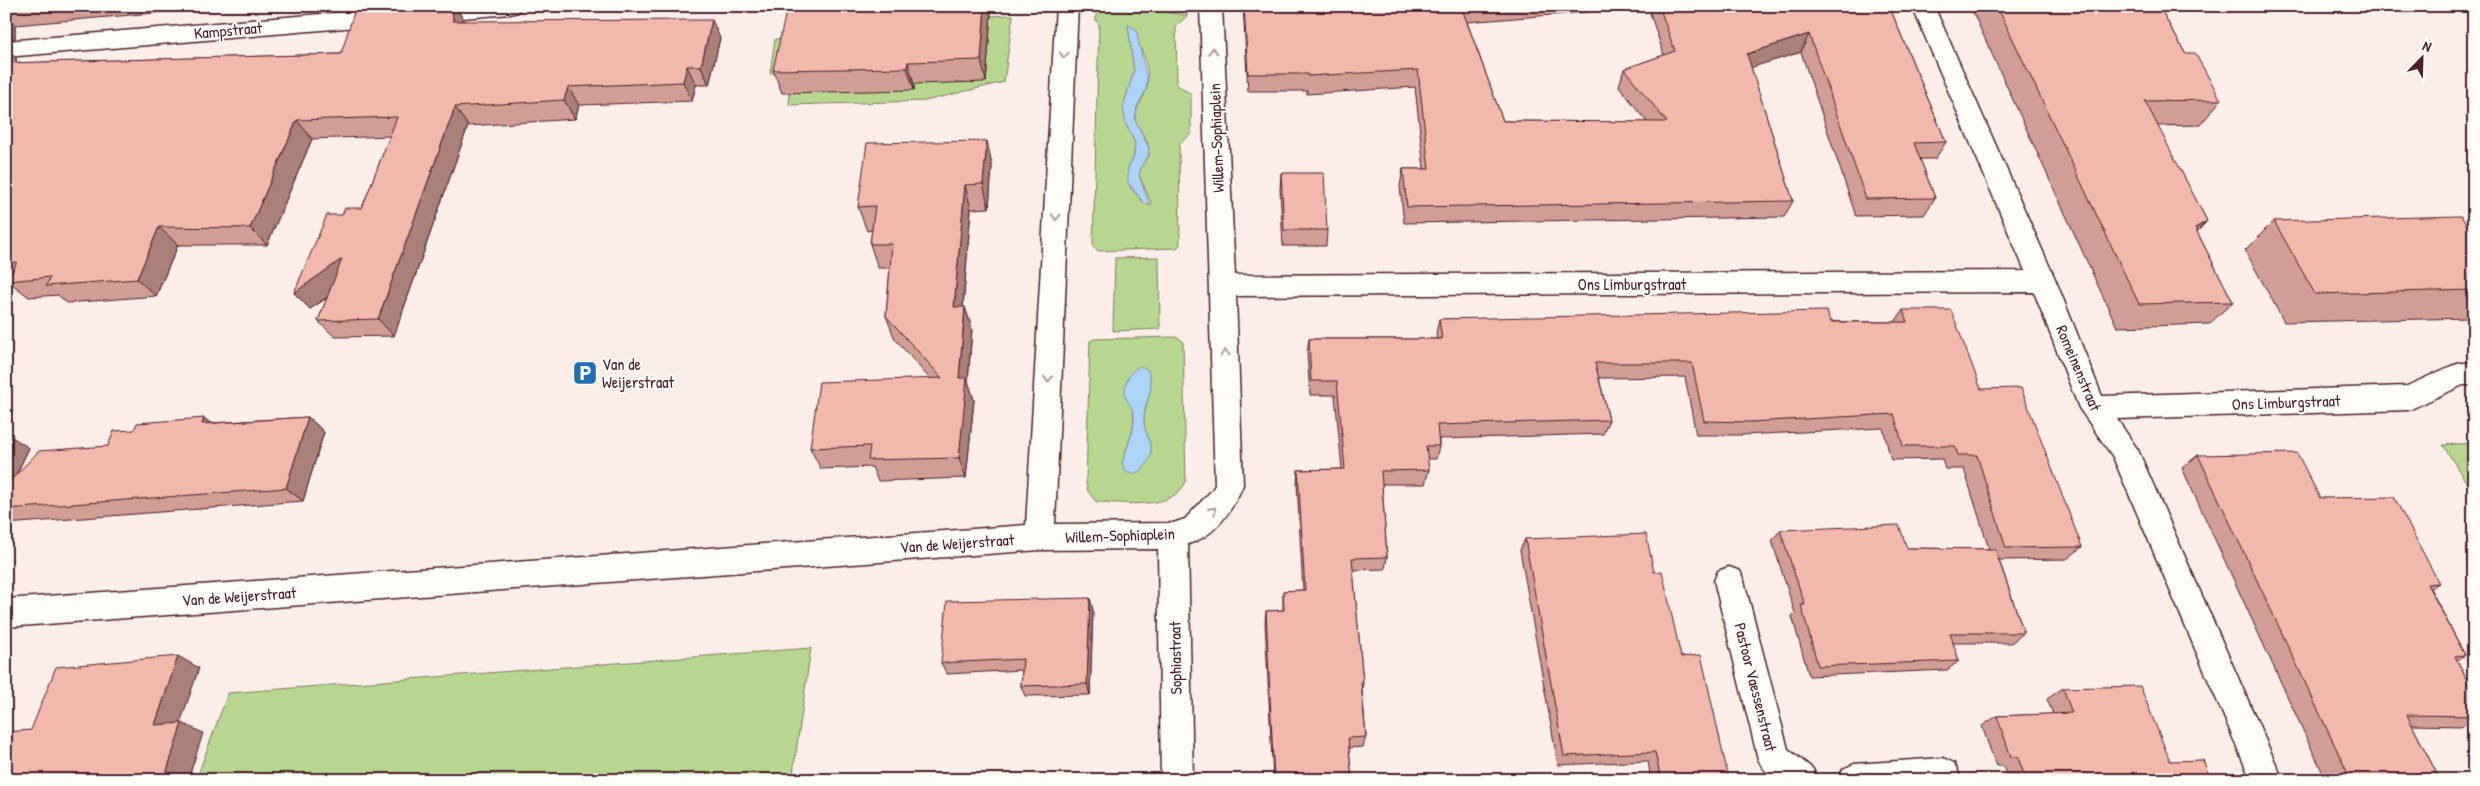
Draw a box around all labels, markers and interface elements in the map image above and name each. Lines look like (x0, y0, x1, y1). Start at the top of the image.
street label: Kampstraat (193, 16, 263, 44)
north arrow (2398, 32, 2448, 82)
text: N (2420, 35, 2435, 56)
one-way arrow (1208, 47, 1218, 54)
one-way arrow (1059, 51, 1070, 59)
street label: Willem-Sophiaplein (1203, 83, 1229, 193)
one-way arrow (1050, 213, 1061, 221)
street label: Ons Limburgstraat (1578, 273, 1687, 295)
street label: Romeinenstraat (2051, 322, 2107, 415)
one-way arrow (1220, 349, 1230, 356)
place label: Van de Weijerstraat (602, 353, 674, 393)
parking icon: Van de Weijerstraat (572, 360, 598, 386)
one-way arrow (1042, 376, 1053, 384)
street label: Ons Limburgstraat (2231, 389, 2341, 415)
one-way arrow (1208, 507, 1217, 516)
street label: Willem-Sophiaplein (1065, 522, 1175, 548)
street label: Van de Weijerstraat (899, 528, 1015, 558)
street label: Van de Weijerstraat (181, 581, 297, 611)
street label: Pastoor Vaessenstraat (1729, 620, 1783, 754)
street label: Sophiastraat (1163, 621, 1187, 695)

